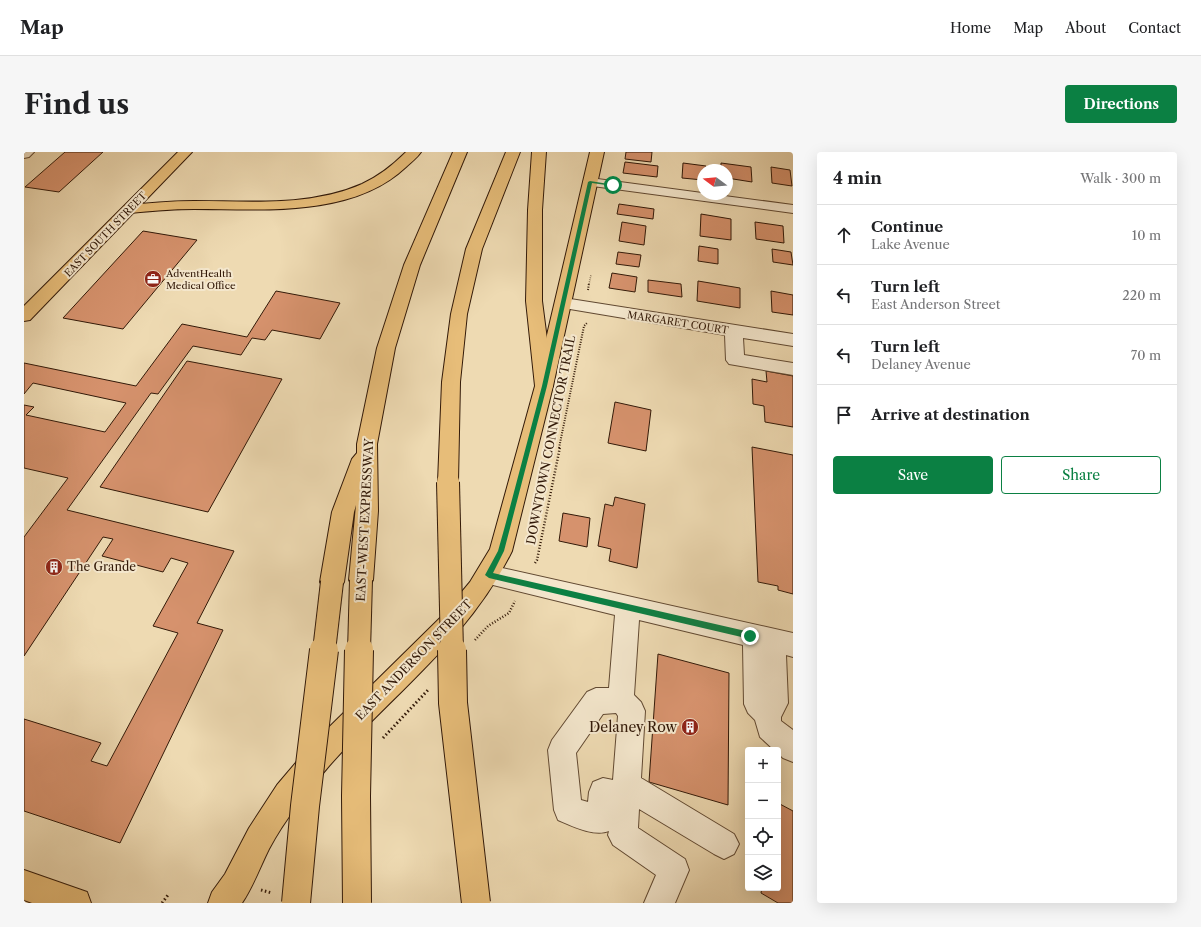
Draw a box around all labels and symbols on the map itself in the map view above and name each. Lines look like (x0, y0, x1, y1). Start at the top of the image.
north arrow (697, 164, 733, 200)
route start (604, 176, 622, 194)
street label: EAST SOUTH STREET (61, 189, 150, 279)
place label: AdventHealth Medical Office (165, 267, 236, 292)
office icon: AdventHealth Medical Office (143, 269, 163, 289)
street label: MARGARET COURT (626, 308, 730, 337)
street label: DOWNTOWN CONNECTOR TRAIL (523, 334, 578, 546)
street label: EAST-WEST EXPRESSWAY (353, 437, 376, 602)
building icon: The Grande (44, 557, 64, 577)
place label: The Grande (67, 559, 136, 574)
street label: EAST ANDERSON STREET (352, 596, 475, 723)
route end (741, 627, 759, 645)
building icon: Delaney Row (680, 717, 700, 737)
place label: Delaney Row (589, 718, 677, 736)

